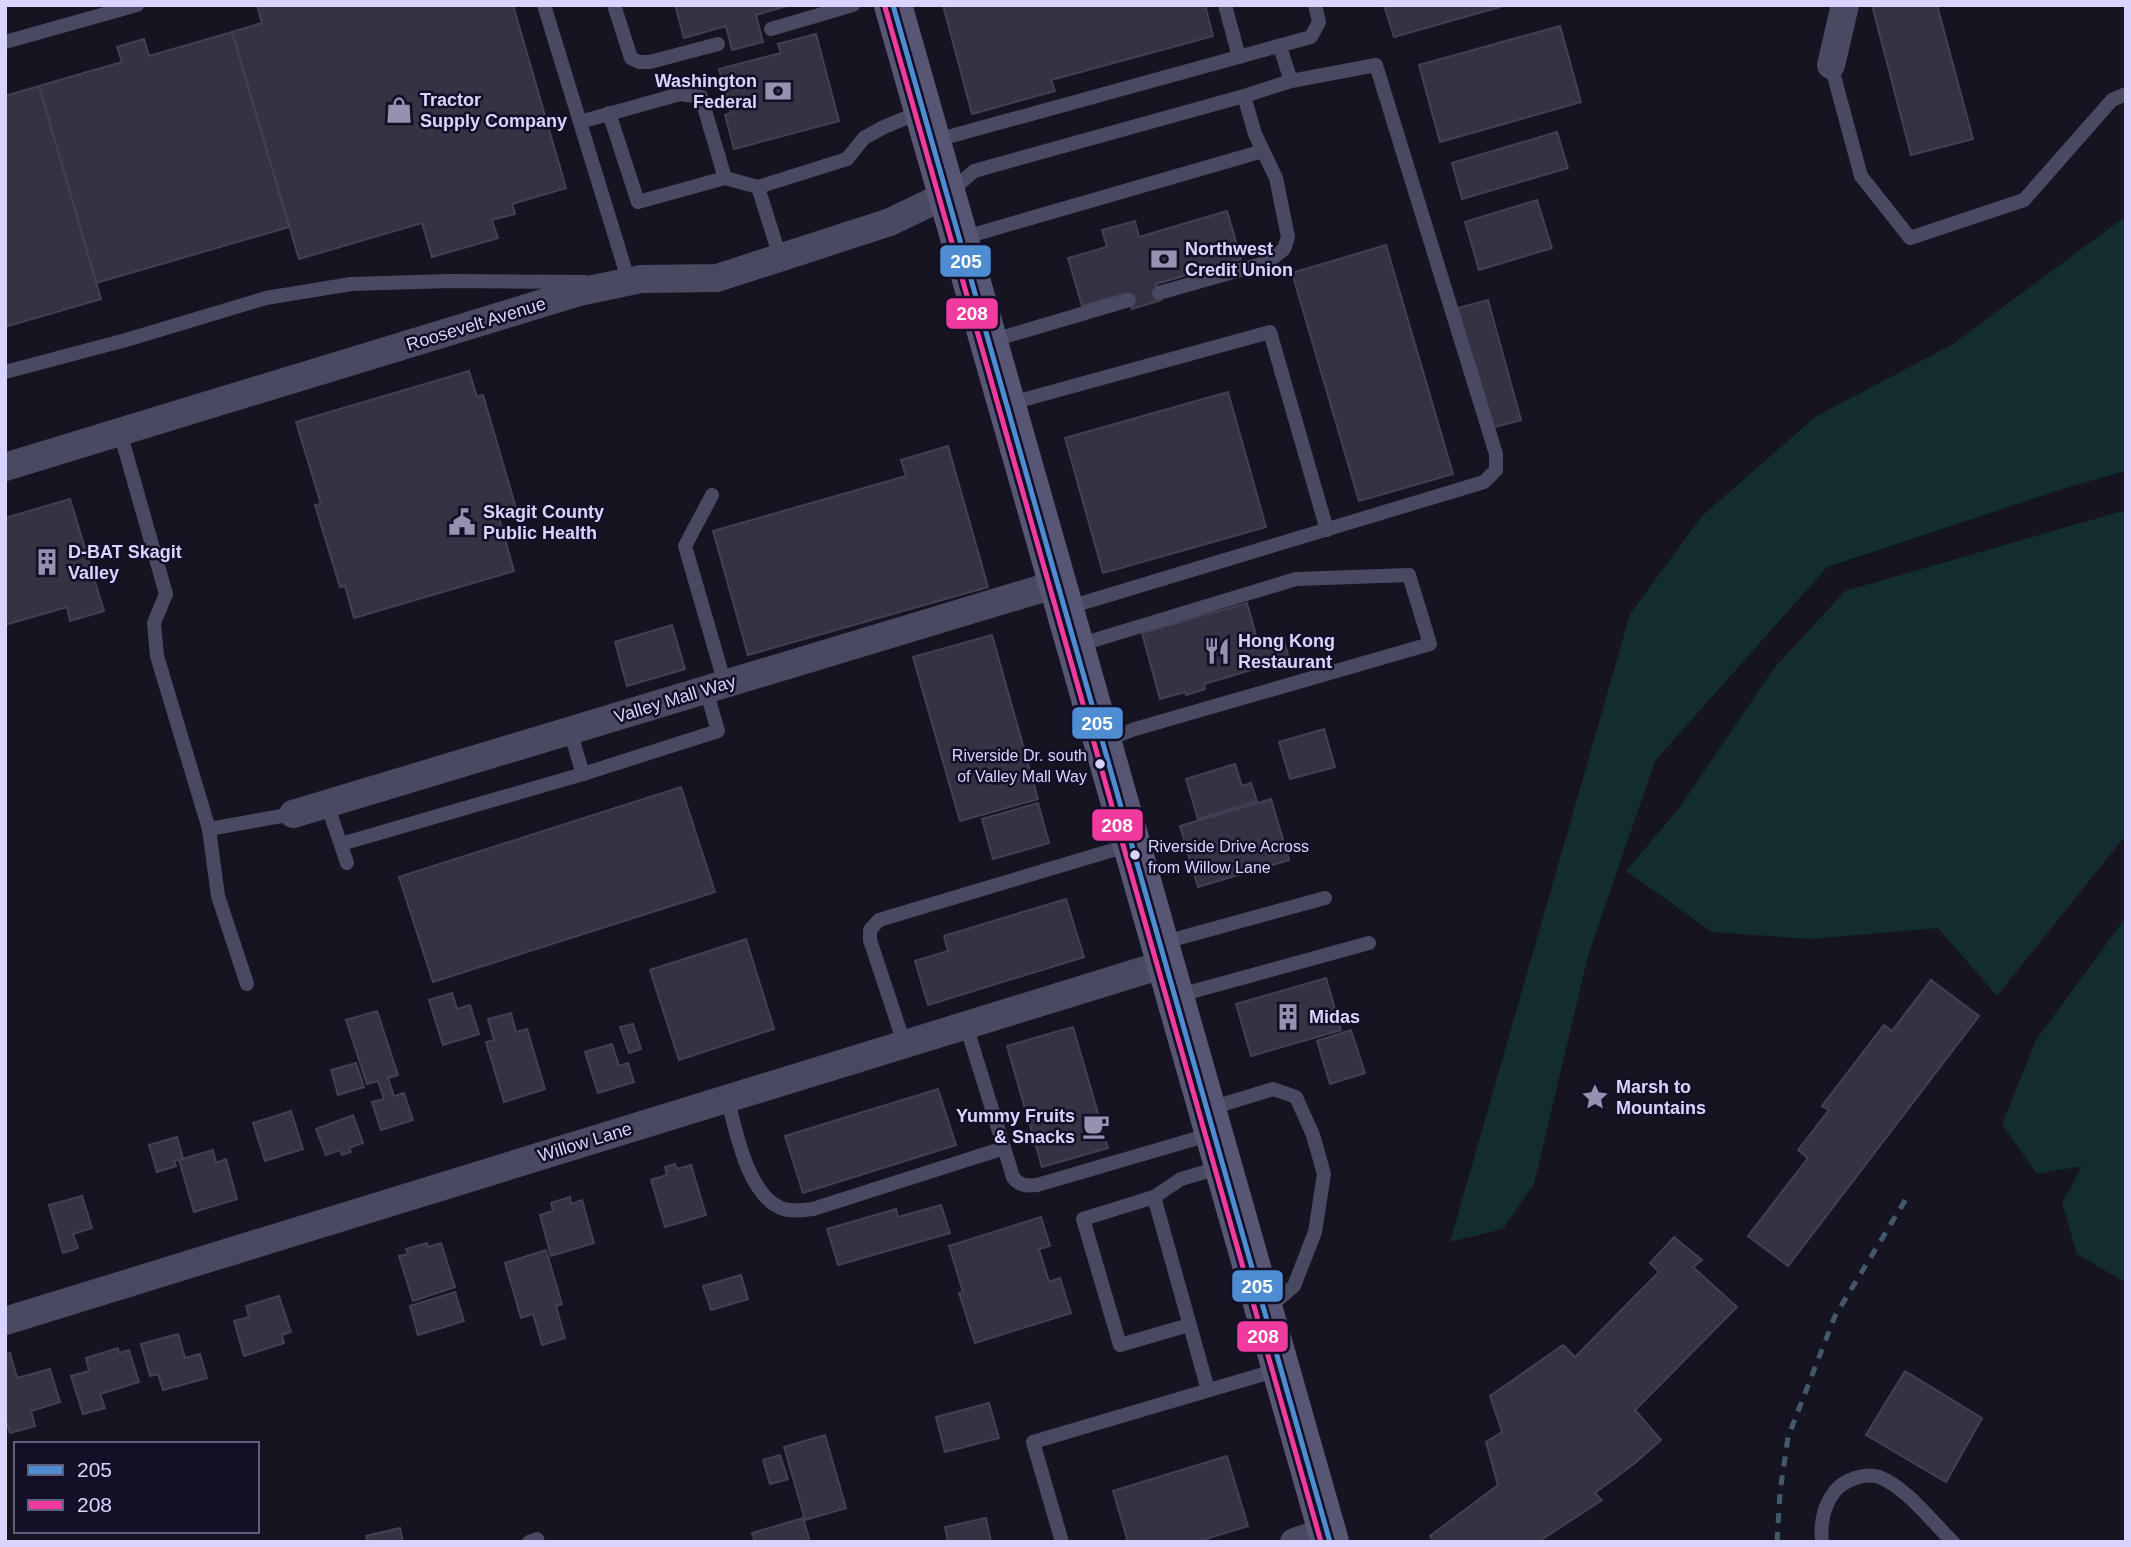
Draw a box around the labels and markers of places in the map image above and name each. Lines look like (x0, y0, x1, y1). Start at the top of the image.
place label: Washington Federal (655, 71, 757, 112)
bank icon: Washington Federal (763, 76, 793, 106)
place label: Tractor Supply Company (420, 90, 567, 131)
shop icon: Tractor Supply Company (384, 95, 414, 125)
place label: Northwest Credit Union (1185, 239, 1293, 280)
bank icon: Northwest Credit Union (1149, 244, 1179, 274)
place label: Skagit County Public Health (483, 502, 604, 543)
public building icon: Skagit County Public Health (447, 507, 477, 537)
place label: D-BAT Skagit Valley (68, 542, 182, 583)
building icon: D-BAT Skagit Valley (32, 547, 62, 577)
place label: Hong Kong Restaurant (1238, 631, 1335, 672)
restaurant icon: Hong Kong Restaurant (1202, 636, 1232, 666)
place label: Riverside Dr. south of Valley Mall Way (952, 747, 1087, 785)
marker: Riverside Dr. south of Valley Mall Way (1093, 757, 1107, 771)
place label: Riverside Drive Across from Willow Lane (1148, 838, 1309, 876)
marker: Riverside Drive Across from Willow Lane (1128, 848, 1142, 862)
building icon: Midas (1273, 1002, 1303, 1032)
place label: Midas (1309, 1007, 1360, 1027)
place label: Marsh to Mountains (1616, 1077, 1706, 1118)
place icon: Marsh to Mountains (1580, 1082, 1610, 1112)
place label: Yummy Fruits & Snacks (956, 1106, 1075, 1147)
cafe icon: Yummy Fruits & Snacks (1081, 1111, 1111, 1141)

